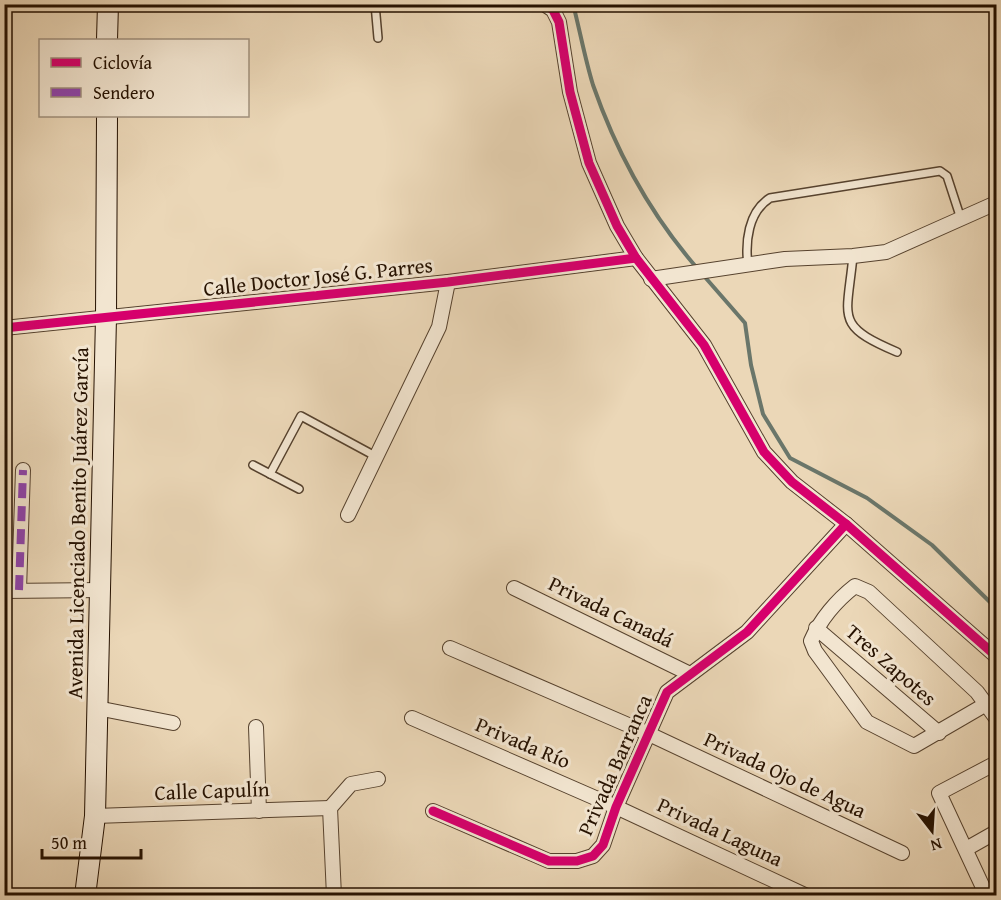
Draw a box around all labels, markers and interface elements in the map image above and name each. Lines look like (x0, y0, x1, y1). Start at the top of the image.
legend (39, 39, 249, 117)
text: Ciclovía (93, 49, 152, 76)
text: Sendero (93, 79, 155, 106)
street label: Calle Doctor José G. Parres (202, 249, 434, 304)
street label: Avenida Licenciado Benito Juárez García (59, 347, 96, 699)
street label: Privada Canadá (543, 568, 679, 655)
street label: Tres Zapotes (839, 616, 944, 713)
street label: Privada Barranca (570, 689, 660, 840)
street label: Privada Río (471, 709, 575, 776)
street label: Privada Ojo de Agua (699, 723, 871, 826)
street label: Calle Capulín (154, 773, 270, 808)
street label: Privada Laguna (652, 789, 788, 874)
north arrow (902, 801, 962, 861)
scale bar (42, 822, 141, 860)
text: 50 m (51, 829, 87, 856)
text: N (927, 832, 945, 858)

